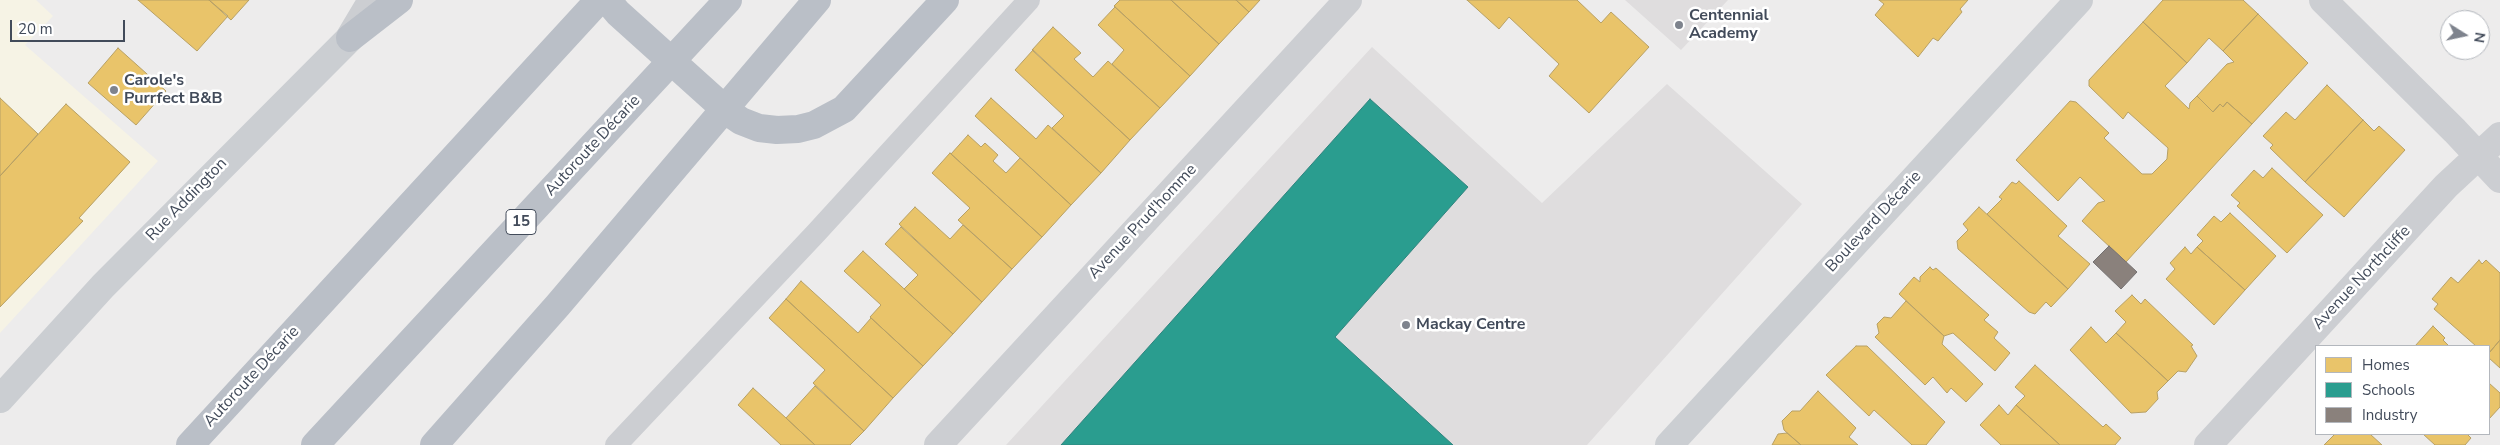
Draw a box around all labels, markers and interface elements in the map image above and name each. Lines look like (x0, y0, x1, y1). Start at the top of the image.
place label: Centennial Academy (1689, 6, 1769, 44)
scale bar (12, 10, 128, 42)
north arrow (2440, 10, 2490, 60)
text: 20 m (18, 19, 53, 39)
marker: Centennial Academy (1673, 19, 1685, 31)
text: N (2469, 31, 2490, 44)
place label: Carole's Purrfect B&B (124, 71, 223, 109)
marker: Carole's Purrfect B&B (108, 84, 120, 96)
street label: Autoroute Décarie (541, 92, 645, 200)
street label: Rue Addington (143, 154, 231, 246)
street label: Avenue Prud'homme (1085, 161, 1201, 283)
street label: Boulevard Décarie (1822, 167, 1926, 277)
road number: 15 (506, 210, 536, 234)
street label: Avenue Northcliffe (2309, 222, 2415, 334)
place label: Mackay Centre (1416, 315, 1525, 335)
marker: Mackay Centre (1400, 319, 1412, 331)
street label: Autoroute Décarie (200, 323, 304, 431)
legend (2315, 345, 2490, 435)
text: Homes (2362, 355, 2410, 375)
text: Schools (2362, 380, 2415, 400)
text: Industry (2362, 405, 2417, 425)

